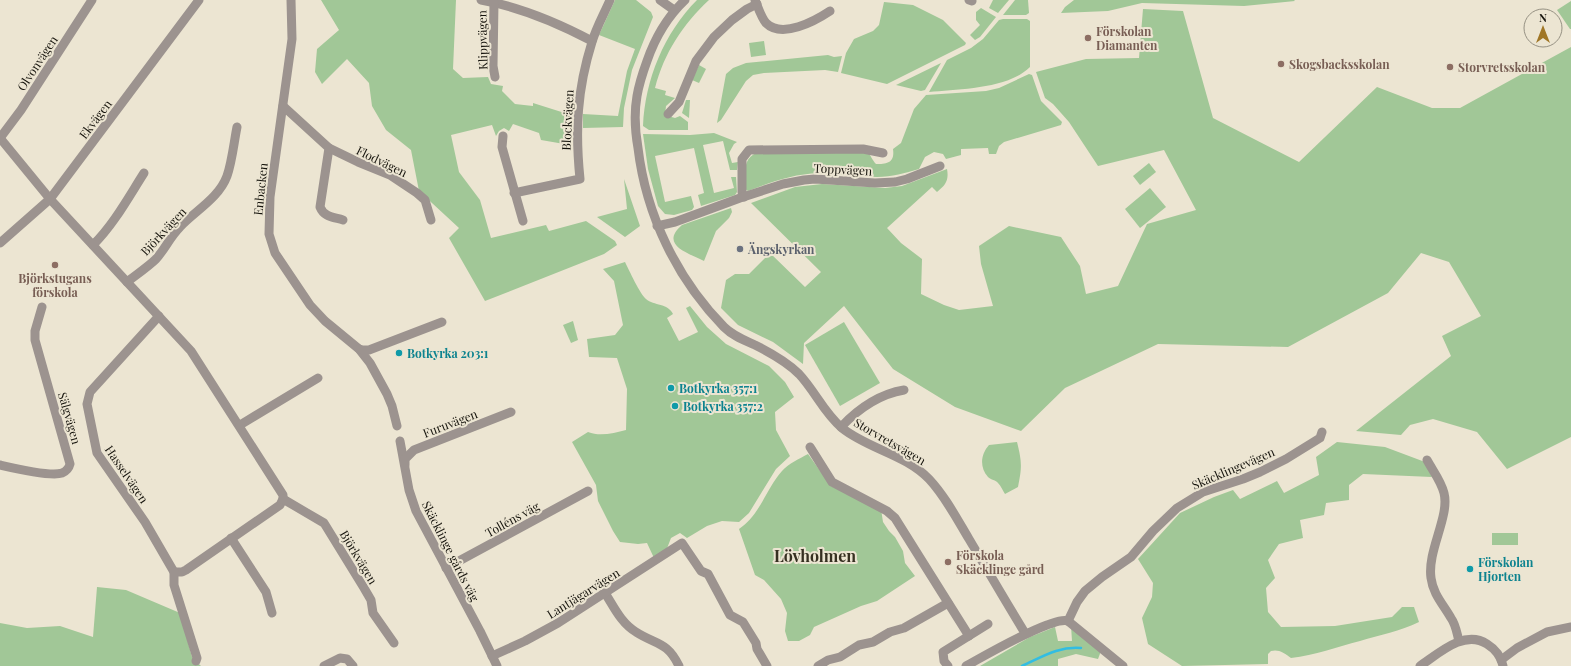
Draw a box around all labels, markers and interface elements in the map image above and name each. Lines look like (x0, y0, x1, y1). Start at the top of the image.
north arrow (1523, 8, 1563, 48)
street label: Klippvägen (473, 10, 491, 70)
text: N (1539, 10, 1547, 25)
place label: Förskolan Diamanten (1096, 23, 1158, 53)
street label: Olvonvägen (13, 32, 61, 94)
marker: Förskolan Diamanten (1083, 33, 1093, 43)
place label: Skogsbacksskolan (1289, 56, 1390, 72)
marker: Skogsbacksskolan (1276, 59, 1286, 69)
place label: Storvretsskolan (1458, 59, 1546, 75)
marker: Storvretsskolan (1445, 62, 1455, 72)
street label: Blockvägen (557, 89, 577, 151)
street label: Ekvägen (75, 96, 115, 142)
street label: Flodvägen (354, 142, 410, 180)
street label: Toppvägen (813, 159, 873, 179)
street label: Enbacken (249, 162, 271, 216)
street label: Björkvägen (137, 204, 189, 258)
place label: Ängskyrkan (747, 241, 815, 257)
marker: Ängskyrkan (735, 244, 745, 254)
marker: Björkstugans förskola (50, 260, 60, 270)
place label: Björkstugans förskola (18, 270, 92, 300)
place label: Botkyrka 203:1 (407, 345, 489, 361)
marker: Botkyrka 203:1 (394, 348, 404, 358)
place label: Botkyrka 357:1 (679, 380, 758, 396)
marker: Botkyrka 357:1 (666, 383, 676, 393)
street label: Sälgvägen (55, 390, 85, 446)
place label: Botkyrka 357:2 (683, 398, 763, 414)
marker: Botkyrka 357:2 (670, 401, 680, 411)
street label: Furuvägen (420, 405, 480, 441)
street label: Storvretsvägen (851, 414, 929, 468)
street label: Hasselvägen (102, 442, 152, 506)
street label: Skäcklingevägen (1189, 443, 1277, 493)
street label: Tolléns väg (482, 497, 542, 540)
street label: Skäcklinge gårds väg (419, 498, 484, 605)
street label: Björkvägen (337, 527, 381, 587)
district label: Lövholmen (774, 545, 856, 566)
place label: Förskola Skäcklinge gård (956, 547, 1044, 577)
place label: Förskolan Hjorten (1478, 554, 1534, 584)
marker: Förskola Skäcklinge gård (943, 557, 953, 567)
street label: Lantjägarvägen (544, 564, 622, 622)
marker: Förskolan Hjorten (1465, 564, 1475, 574)

